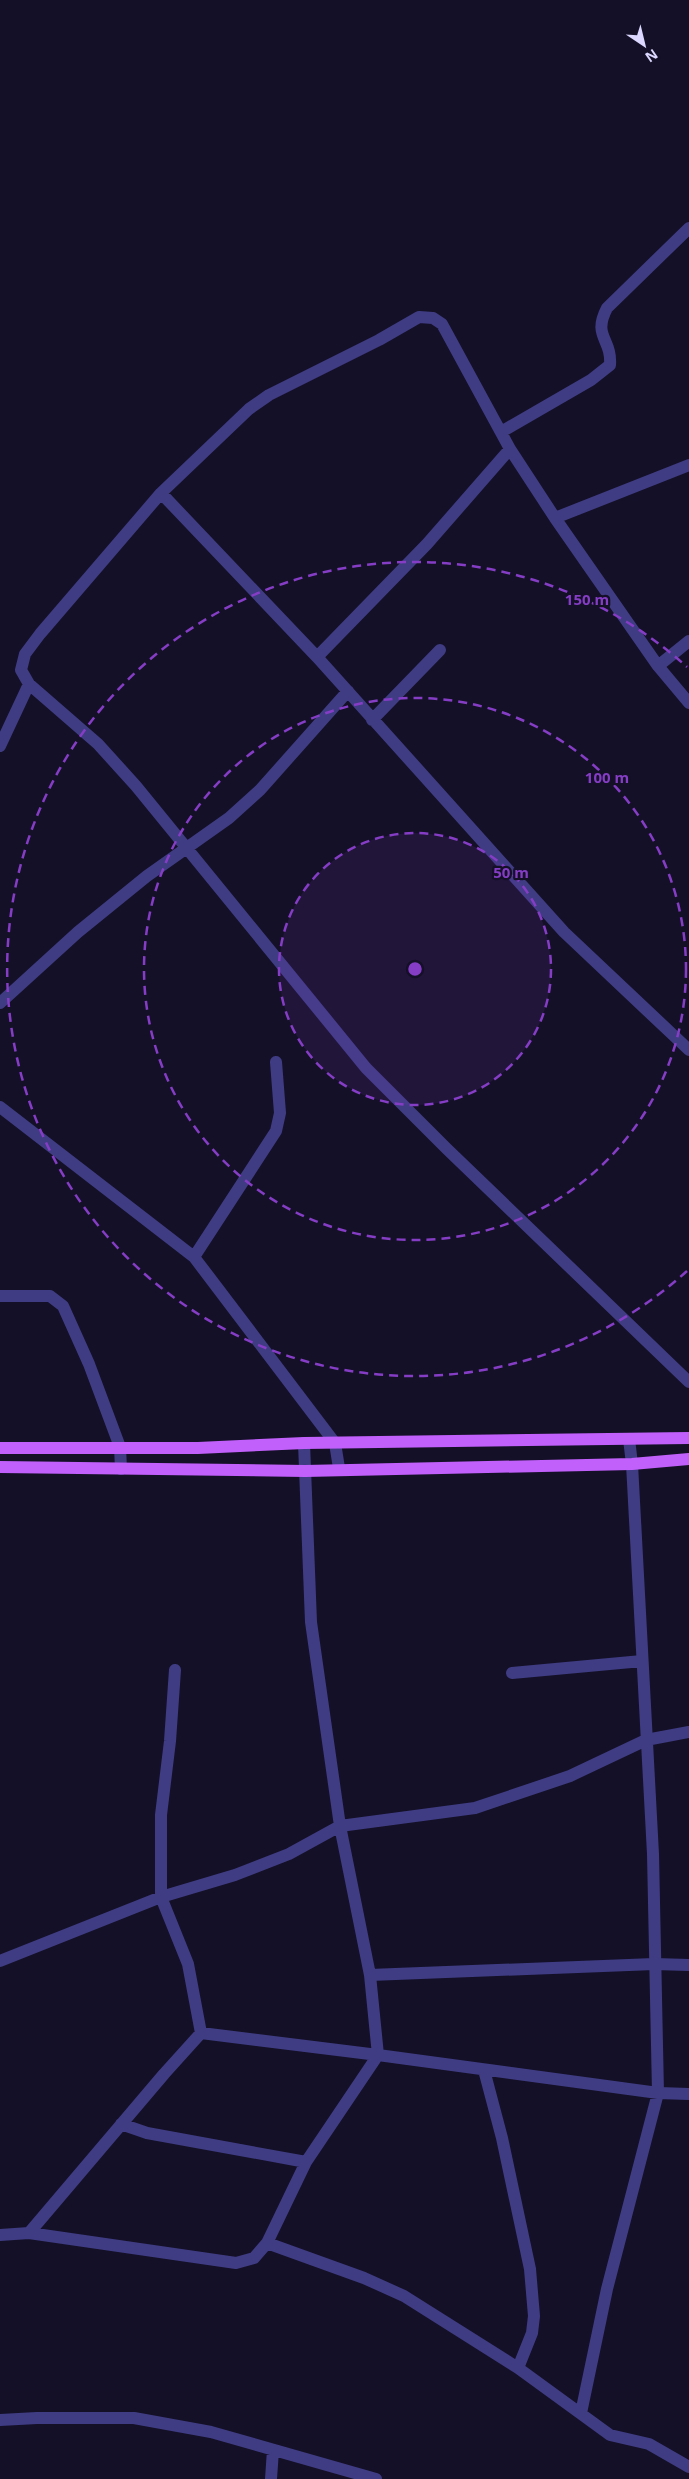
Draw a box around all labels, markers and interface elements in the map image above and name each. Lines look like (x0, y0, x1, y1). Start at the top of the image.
north arrow (619, 20, 669, 70)
text: N (642, 45, 662, 67)
text: 150 m (565, 589, 609, 609)
text: 100 m (585, 767, 629, 787)
text: 50 m (493, 862, 529, 882)
centre of rings (406, 960, 424, 978)

